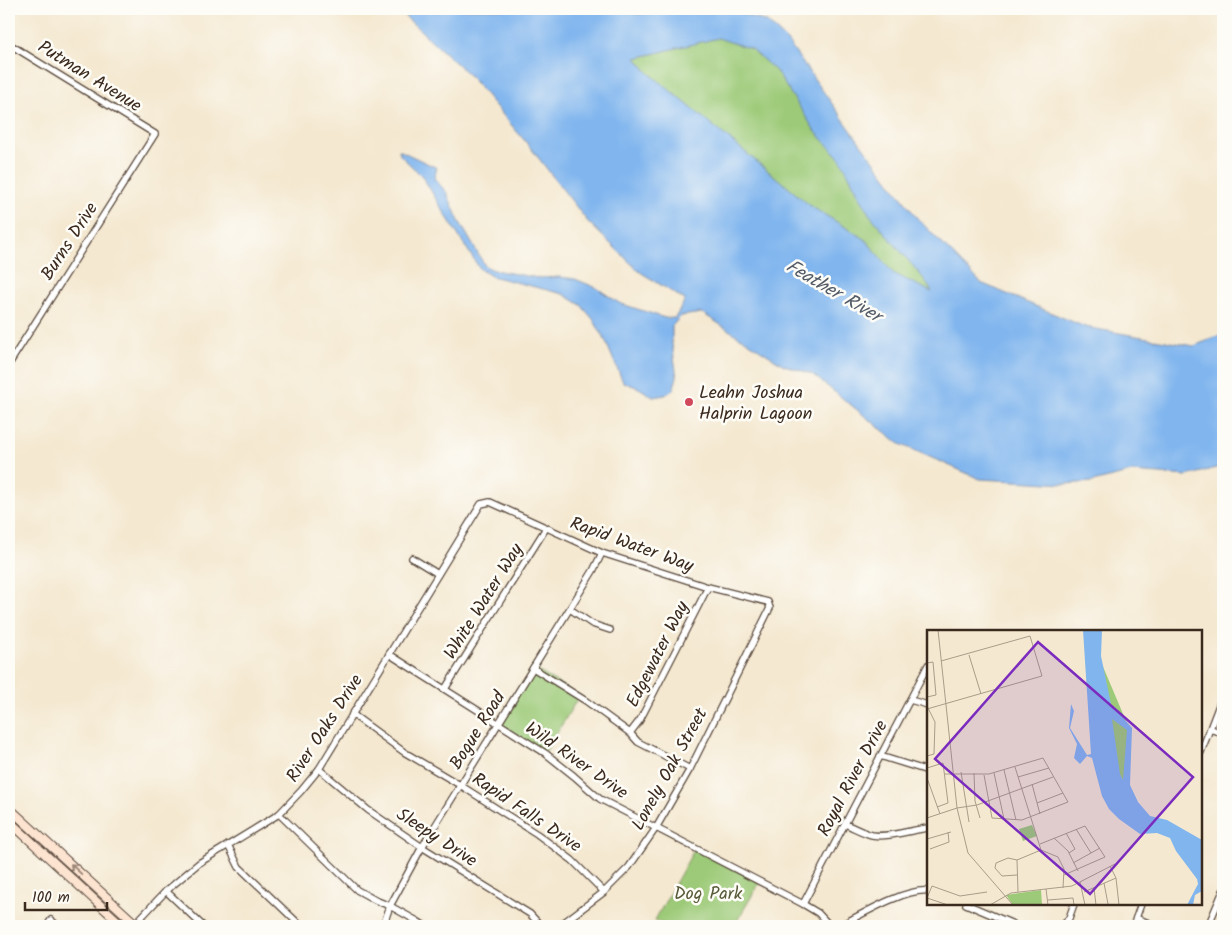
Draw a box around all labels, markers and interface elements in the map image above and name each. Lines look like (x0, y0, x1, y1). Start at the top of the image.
street label: Putman Avenue (31, 34, 147, 121)
street label: Burns Drive (34, 197, 106, 287)
water label: Feather River (780, 252, 890, 333)
place label: Leahn Joshua Halprin Lagoon (699, 379, 812, 429)
marker: Leahn Joshua Halprin Lagoon (683, 396, 695, 408)
street label: Rapid Water Way (566, 510, 698, 581)
street label: White Water Way (437, 538, 532, 665)
street label: Edgewater Way (619, 596, 698, 713)
inset map (927, 630, 1202, 905)
street label: River Oaks Drive (279, 669, 371, 789)
street label: Bogue Road (443, 685, 514, 776)
street label: Lonely Oak Street (625, 702, 717, 836)
street label: Wild River Drive (519, 715, 634, 808)
street label: Royal River Drive (810, 715, 896, 842)
street label: Rapid Falls Drive (465, 766, 587, 861)
street label: Sleepy Drive (390, 801, 483, 875)
one-way arrow (70, 863, 83, 875)
scale bar (25, 880, 108, 912)
park label: Dog Park (674, 880, 743, 909)
text: 100 m (32, 886, 70, 910)

